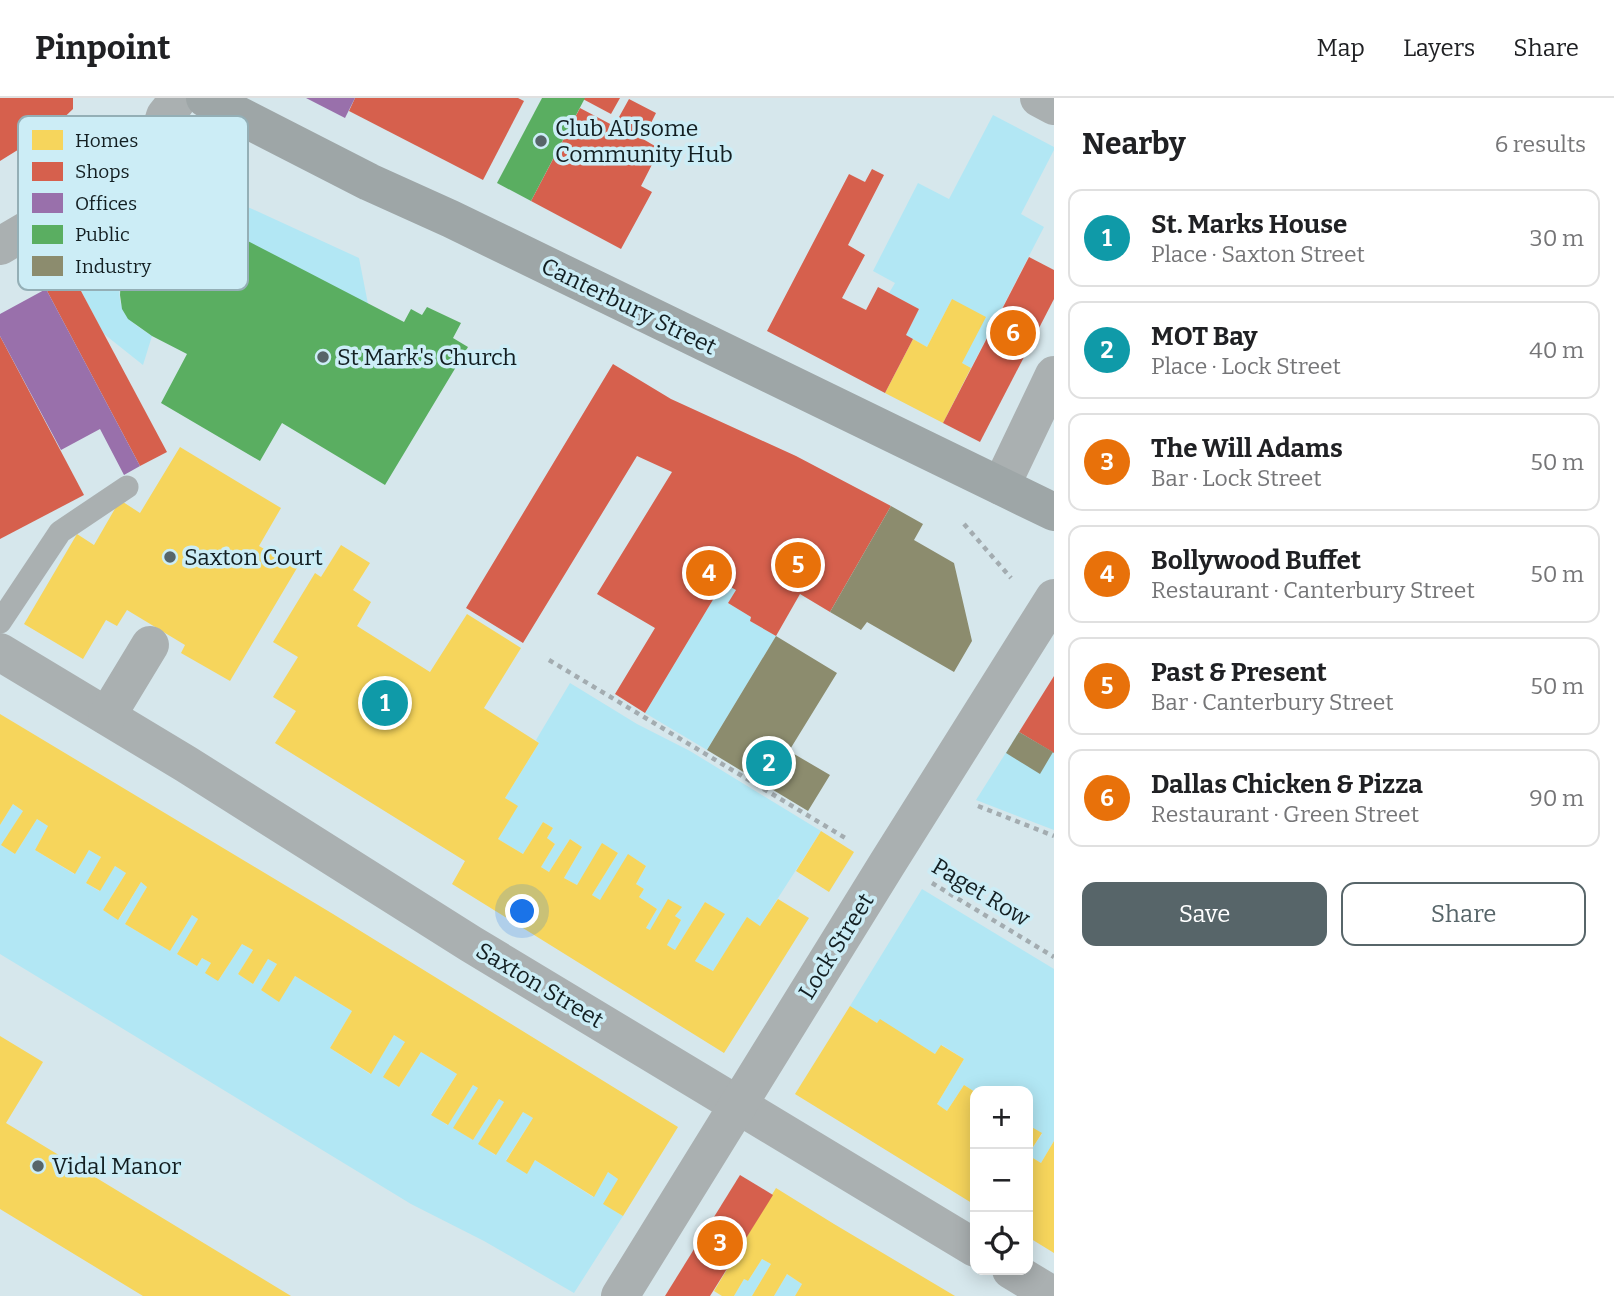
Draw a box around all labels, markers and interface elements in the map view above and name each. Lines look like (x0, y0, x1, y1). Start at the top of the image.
text: Pinpoint (35, 28, 171, 68)
text: Map (1317, 34, 1365, 62)
text: Layers (1403, 34, 1475, 62)
text: Share (1513, 34, 1579, 62)
place label: Club AUsome Community Hub (555, 114, 733, 168)
legend (18, 116, 248, 290)
text: Nearby (1082, 126, 1186, 162)
text: Homes (75, 129, 138, 152)
text: 6 results (1495, 130, 1586, 158)
marker: Club AUsome Community Hub (533, 133, 549, 149)
text: Shops (75, 160, 130, 183)
text: Offices (75, 192, 137, 215)
text: St. Marks House (1151, 209, 1347, 240)
text: Public (75, 223, 130, 246)
text: 1 (1102, 224, 1112, 252)
text: 30 m (1530, 224, 1584, 252)
text: Place · Saxton Street (1151, 240, 1365, 268)
street label: Canterbury Street (537, 251, 721, 361)
text: Industry (75, 255, 152, 278)
pin: 6 (990, 307, 1036, 359)
text: MOT Bay (1151, 321, 1258, 352)
text: 2 (1101, 336, 1113, 364)
text: 40 m (1529, 336, 1584, 364)
place label: St Mark's Church (337, 343, 517, 371)
marker: St Mark's Church (315, 349, 331, 365)
text: Place · Lock Street (1151, 352, 1341, 380)
text: The Will Adams (1151, 433, 1343, 464)
text: 3 (1100, 448, 1114, 476)
text: 50 m (1530, 448, 1584, 476)
text: Bar · Lock Street (1151, 464, 1322, 492)
pin: 5 (775, 539, 821, 591)
place label: Saxton Court (184, 543, 323, 571)
text: Bollywood Buffet (1151, 545, 1361, 576)
pin: 4 (686, 547, 732, 599)
marker: Saxton Court (162, 549, 178, 565)
text: 4 (1100, 560, 1114, 588)
text: 50 m (1530, 560, 1584, 588)
text: Restaurant · Canterbury Street (1151, 576, 1475, 604)
text: Past & Present (1151, 657, 1327, 688)
text: 5 (1101, 672, 1113, 700)
text: 50 m (1530, 672, 1584, 700)
pin: 1 (362, 677, 408, 729)
text: Bar · Canterbury Street (1151, 688, 1394, 716)
pin: 2 (746, 737, 792, 789)
text: Dallas Chicken & Pizza (1151, 769, 1423, 800)
text: 6 (1100, 784, 1114, 812)
text: 90 m (1529, 784, 1584, 812)
text: Restaurant · Green Street (1151, 800, 1419, 828)
street label: Paget Row (927, 852, 1036, 933)
button: Save (1082, 882, 1327, 946)
button: Share (1341, 882, 1586, 946)
street label: Lock Street (792, 888, 880, 1004)
your location (505, 894, 539, 928)
street label: Saxton Street (471, 936, 609, 1034)
map controls (970, 1086, 1033, 1275)
button: + (970, 1086, 1033, 1149)
button: − (970, 1149, 1033, 1212)
place label: Vidal Manor (52, 1152, 182, 1180)
marker: Vidal Manor (30, 1158, 46, 1174)
button: locate (970, 1212, 1033, 1275)
pin: 3 (697, 1217, 743, 1269)

